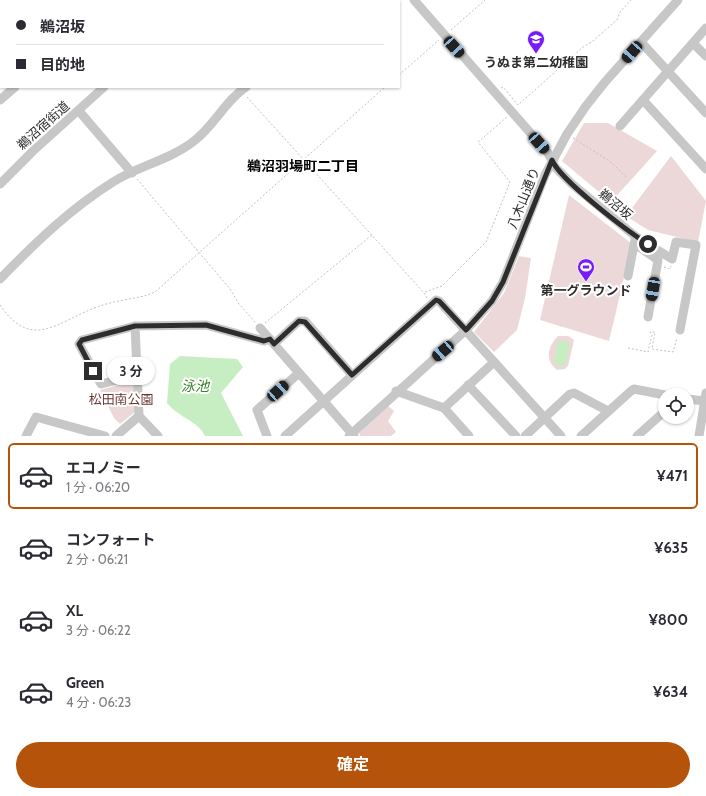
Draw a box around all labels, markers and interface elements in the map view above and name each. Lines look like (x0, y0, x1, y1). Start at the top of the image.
text: 鵜沼坂 (40, 18, 85, 36)
school or university icon: うぬま第二幼稚園 (526, 29, 546, 54)
car (442, 34, 466, 60)
car (620, 39, 644, 65)
place label: うぬま第二幼稚園 (484, 54, 588, 70)
text: 目的地 (40, 56, 85, 74)
street label: 鵜沼宿街道 (13, 97, 73, 153)
car (527, 130, 551, 156)
district label: 鵜沼羽場町二丁目 (247, 157, 359, 175)
street label: 八木山通り (503, 165, 543, 231)
street label: 鵜沼坂 (596, 185, 636, 223)
route start (639, 235, 657, 253)
sports icon: 第一グラウンド (576, 257, 596, 282)
car (645, 276, 661, 302)
place label: 第一グラウンド (540, 282, 632, 298)
car (430, 339, 456, 363)
callout: 3 分 (107, 357, 155, 385)
route end (84, 362, 102, 380)
text: 3 分 (120, 363, 142, 379)
water label: 泳池 (181, 377, 211, 395)
car (265, 379, 291, 403)
map controls (658, 388, 694, 424)
button: locate (658, 388, 694, 424)
park label: 松田南公園 (88, 391, 154, 407)
icon: car (18, 458, 54, 494)
text: エコノミー (66, 459, 141, 477)
text: ¥471 (656, 467, 688, 485)
text: 1 分 · 06:20 (66, 479, 130, 495)
icon: car (18, 530, 54, 566)
text: コンフォート (66, 531, 156, 549)
text: ¥635 (654, 539, 688, 557)
text: 2 分 · 06:21 (66, 551, 128, 567)
icon: car (18, 602, 54, 638)
text: XL (66, 602, 83, 620)
text: ¥800 (649, 611, 688, 629)
text: 3 分 · 06:22 (66, 622, 131, 638)
icon: car (18, 674, 54, 710)
text: Green (66, 674, 104, 692)
text: ¥634 (653, 683, 688, 701)
text: 4 分 · 06:23 (66, 694, 131, 710)
button: 確定 (16, 742, 690, 788)

